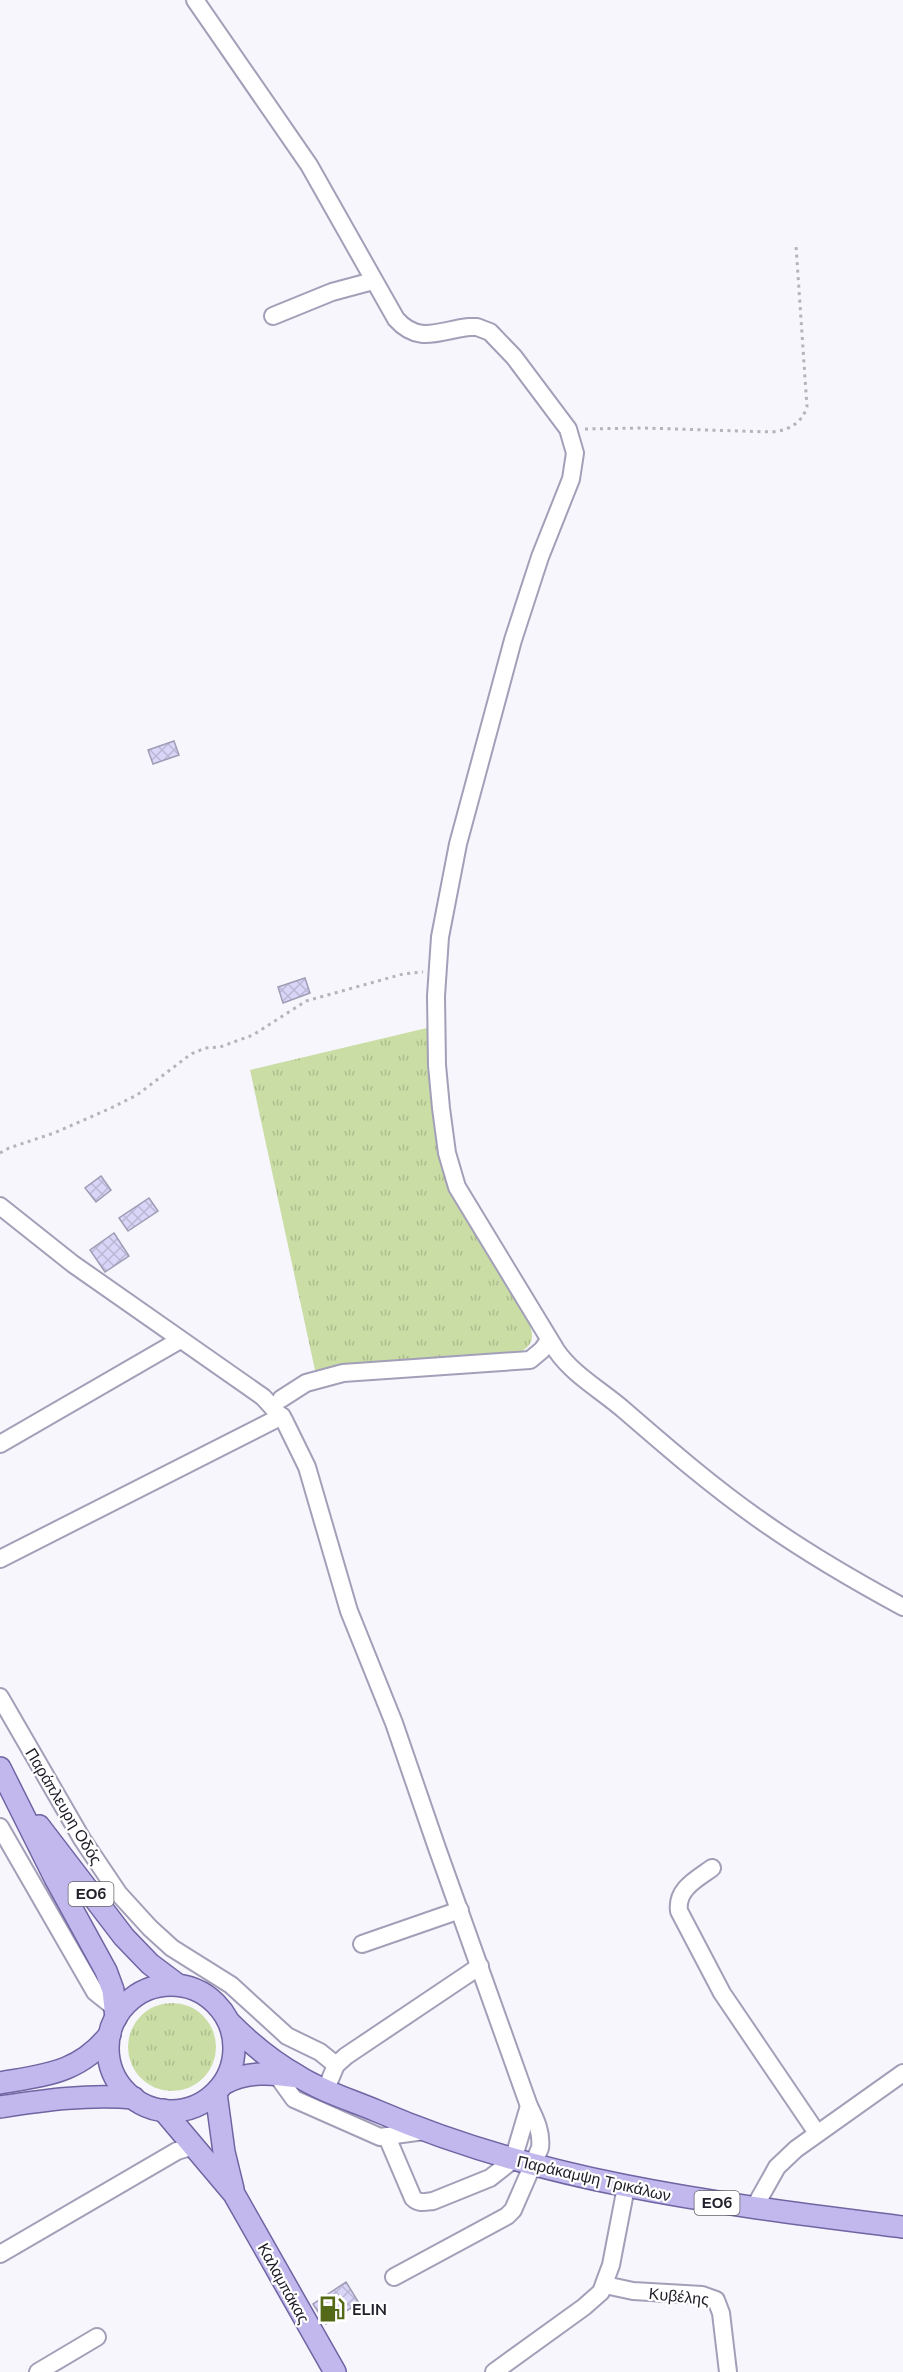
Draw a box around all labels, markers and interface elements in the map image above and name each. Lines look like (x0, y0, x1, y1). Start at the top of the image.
street label: Παράπλευρη Οδός (20, 1744, 107, 1869)
road number: ΕΟ6 (68, 1882, 113, 1906)
street label: Παράκαμψη Τρικάλων (515, 2151, 673, 2207)
road number: ΕΟ6 (694, 2191, 740, 2215)
street label: Καλαμπάκας (252, 2239, 314, 2328)
street label: Κυβέλης (648, 2283, 710, 2311)
fuel station icon: ELIN (317, 2294, 347, 2324)
place label: ELIN (352, 2299, 387, 2321)

